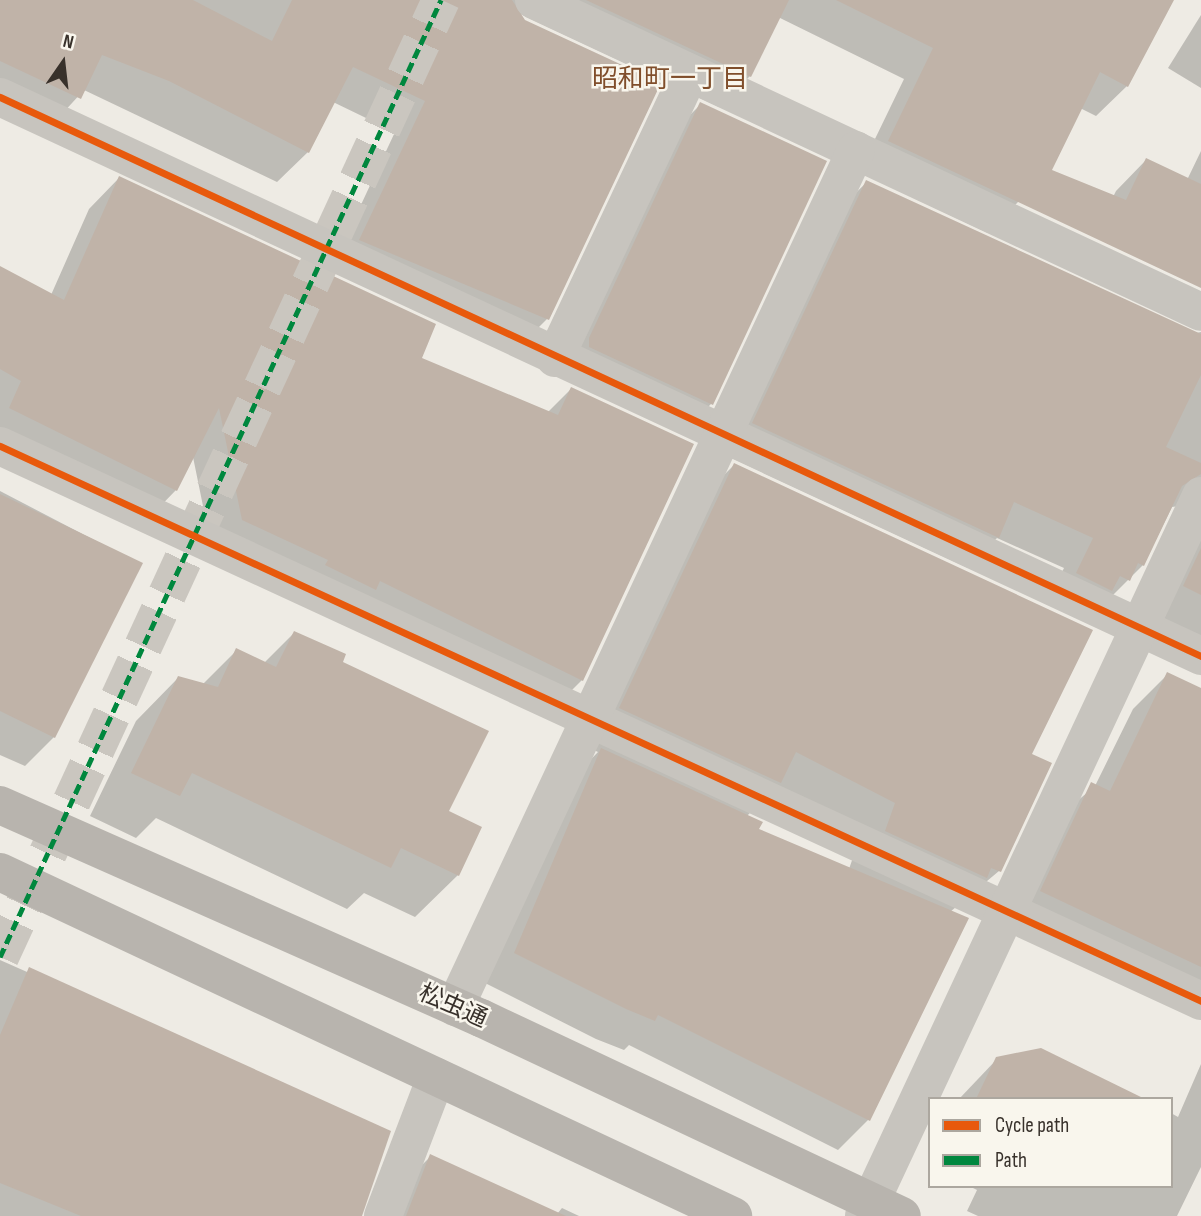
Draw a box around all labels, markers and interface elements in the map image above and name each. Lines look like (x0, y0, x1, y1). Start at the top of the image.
north arrow (28, 28, 98, 98)
text: N (60, 30, 76, 55)
district label: 昭和町一丁目 (592, 64, 748, 96)
street label: 松虫通 (414, 978, 492, 1034)
legend (928, 1097, 1173, 1188)
text: Cycle path (995, 1113, 1069, 1138)
text: Path (995, 1148, 1027, 1173)

